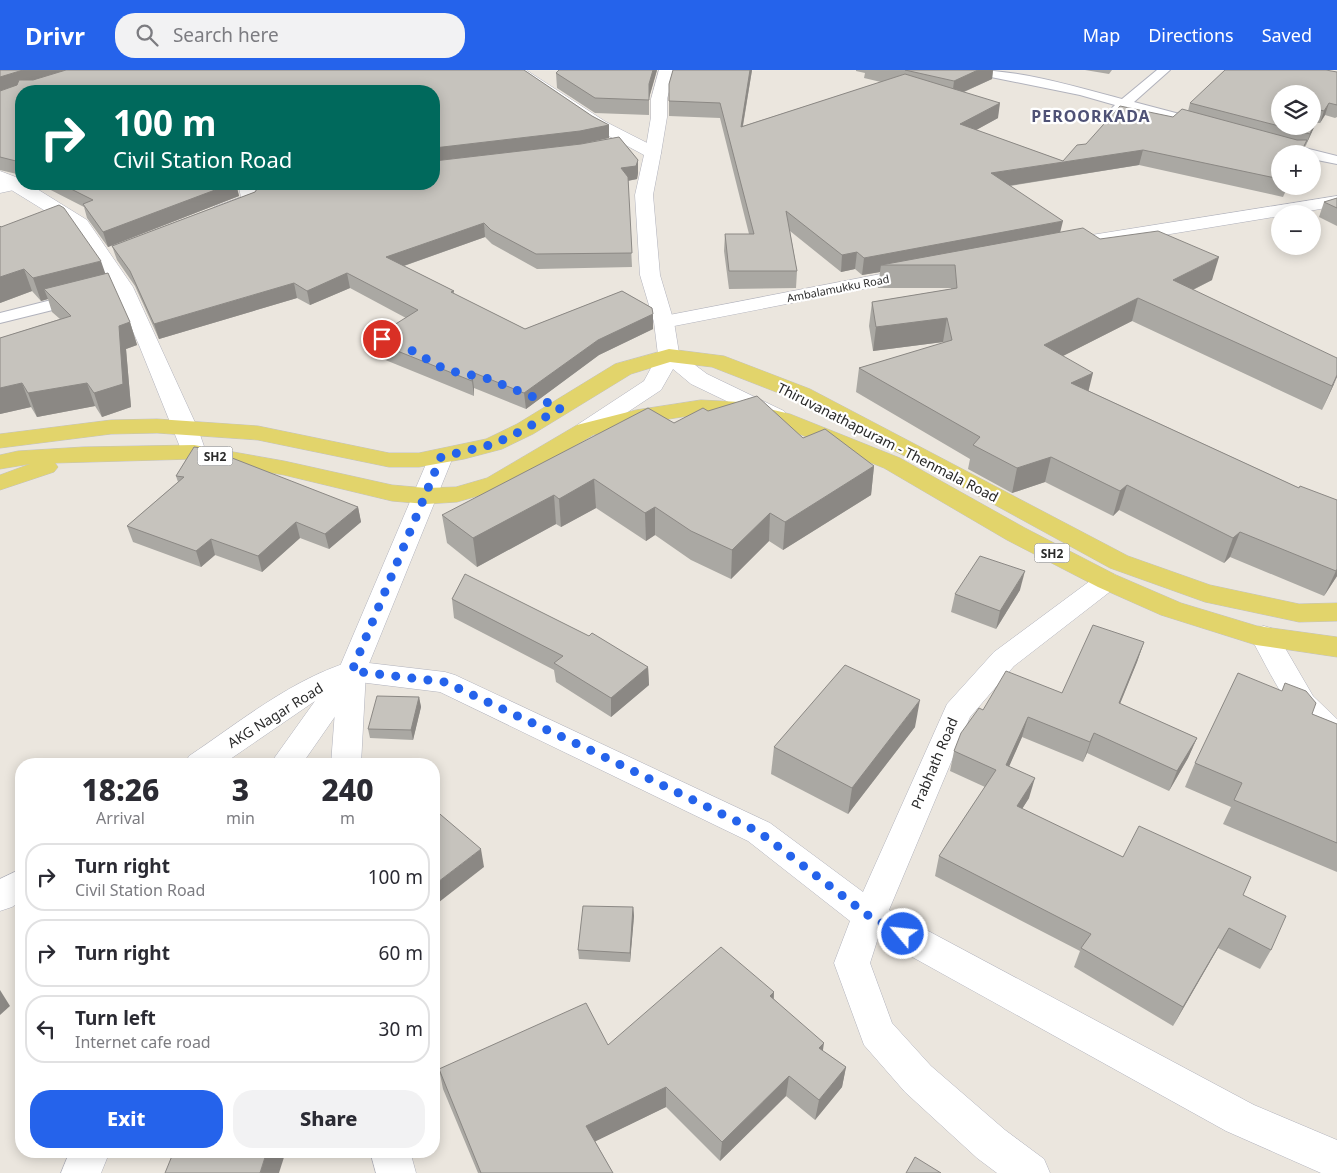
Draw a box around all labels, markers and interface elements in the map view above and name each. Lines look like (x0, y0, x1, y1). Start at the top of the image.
search box (115, 13, 465, 58)
text: Drivr (25, 19, 85, 52)
icon: search (133, 21, 161, 49)
text: Search here (173, 22, 279, 48)
text: Map (1083, 23, 1120, 47)
text: Directions (1148, 23, 1234, 47)
text: Saved (1262, 23, 1312, 47)
map controls (1271, 85, 1321, 255)
button: layers (1271, 85, 1321, 135)
text: 100 m (113, 99, 216, 146)
icon: right (30, 105, 95, 170)
district label: PEROORKADA (1031, 105, 1151, 127)
text: Civil Station Road (113, 144, 292, 174)
button: + (1271, 145, 1321, 195)
button: − (1271, 205, 1321, 255)
street label: Ambalamukku Road (785, 271, 891, 305)
pin (361, 318, 403, 360)
icon: arrive (368, 325, 396, 353)
street label: Thiruvanathapuram - Thenmala Road (774, 378, 1002, 506)
road number: SH2 (198, 446, 232, 466)
road number: SH2 (1034, 543, 1070, 562)
street label: AKG Nagar Road (224, 678, 326, 752)
street label: Prabhath Road (906, 714, 962, 812)
text: 18:26 (82, 769, 159, 810)
text: 3 (232, 769, 249, 810)
text: 240 (321, 769, 373, 810)
text: Arrival (96, 807, 145, 829)
text: min (226, 807, 255, 829)
text: m (340, 807, 355, 829)
text: Turn right (75, 853, 170, 879)
icon: right (32, 863, 60, 891)
text: 100 m (368, 864, 423, 890)
text: Civil Station Road (75, 879, 205, 901)
position arrow (876, 907, 928, 959)
icon: right (32, 939, 60, 967)
text: Turn right (75, 940, 170, 966)
text: 60 m (379, 940, 423, 966)
text: Turn left (75, 1005, 156, 1031)
icon: left (32, 1015, 60, 1043)
text: 30 m (379, 1016, 423, 1042)
text: Internet cafe road (75, 1031, 211, 1053)
button: Exit (30, 1090, 223, 1148)
button: Share (233, 1090, 425, 1148)

